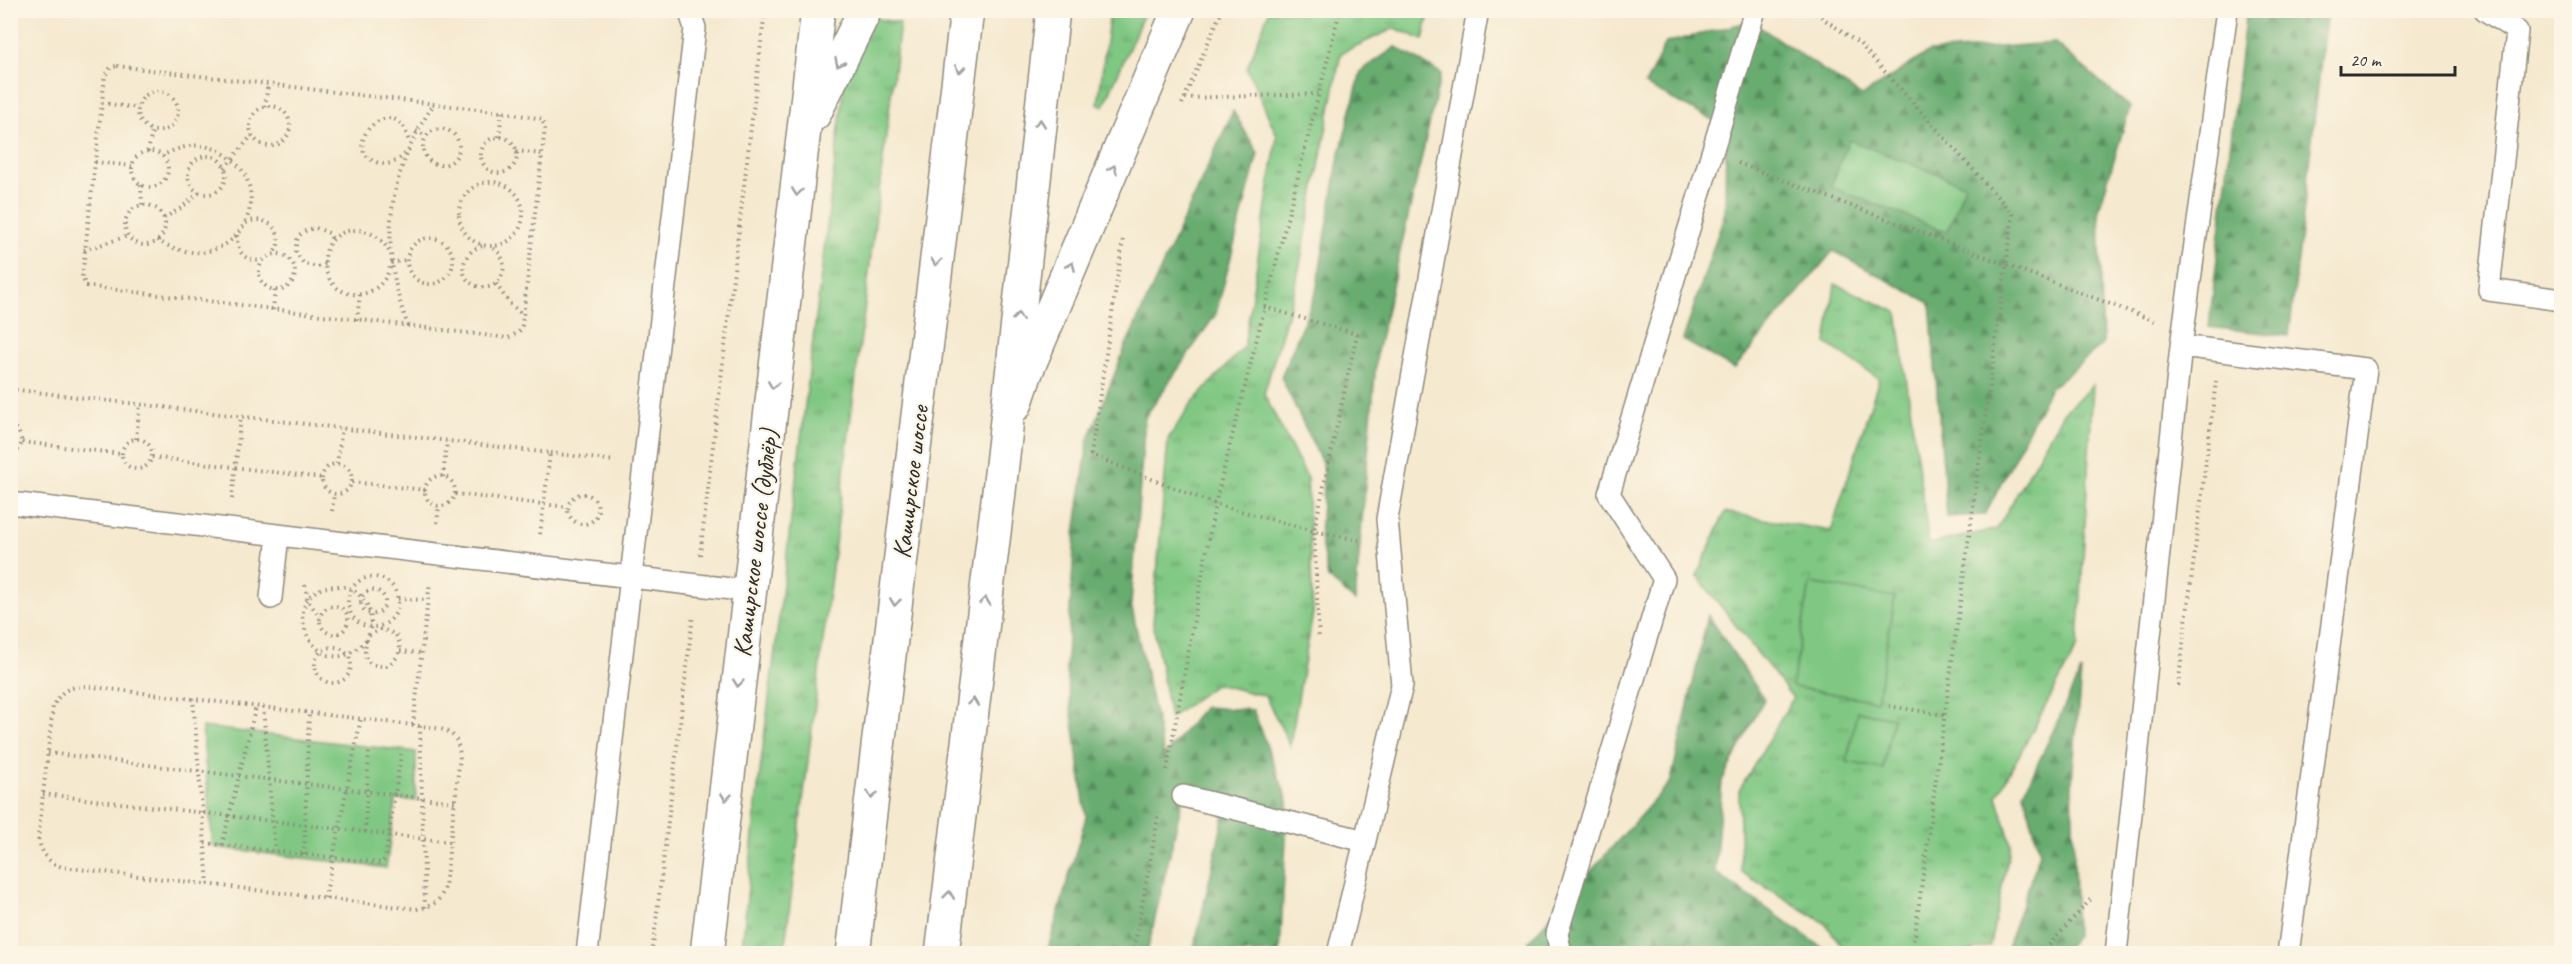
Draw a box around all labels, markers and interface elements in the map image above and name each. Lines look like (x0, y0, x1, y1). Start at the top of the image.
scale bar (2341, 39, 2455, 77)
text: 20 m (2350, 49, 2383, 71)
one-way arrow (835, 57, 847, 68)
one-way arrow (954, 64, 967, 73)
one-way arrow (1033, 119, 1046, 128)
one-way arrow (1106, 164, 1118, 175)
one-way arrow (792, 187, 804, 196)
one-way arrow (931, 258, 943, 267)
one-way arrow (1064, 261, 1076, 272)
one-way arrow (1011, 312, 1024, 322)
one-way arrow (768, 381, 780, 390)
street label: Каширское шоссе (885, 402, 936, 560)
street label: Каширское шоссе (дублёр) (725, 426, 786, 659)
one-way arrow (890, 597, 902, 606)
one-way arrow (978, 597, 991, 606)
one-way arrow (732, 679, 745, 688)
one-way arrow (966, 697, 978, 706)
one-way arrow (866, 791, 879, 800)
one-way arrow (720, 793, 732, 802)
one-way arrow (942, 891, 955, 900)

